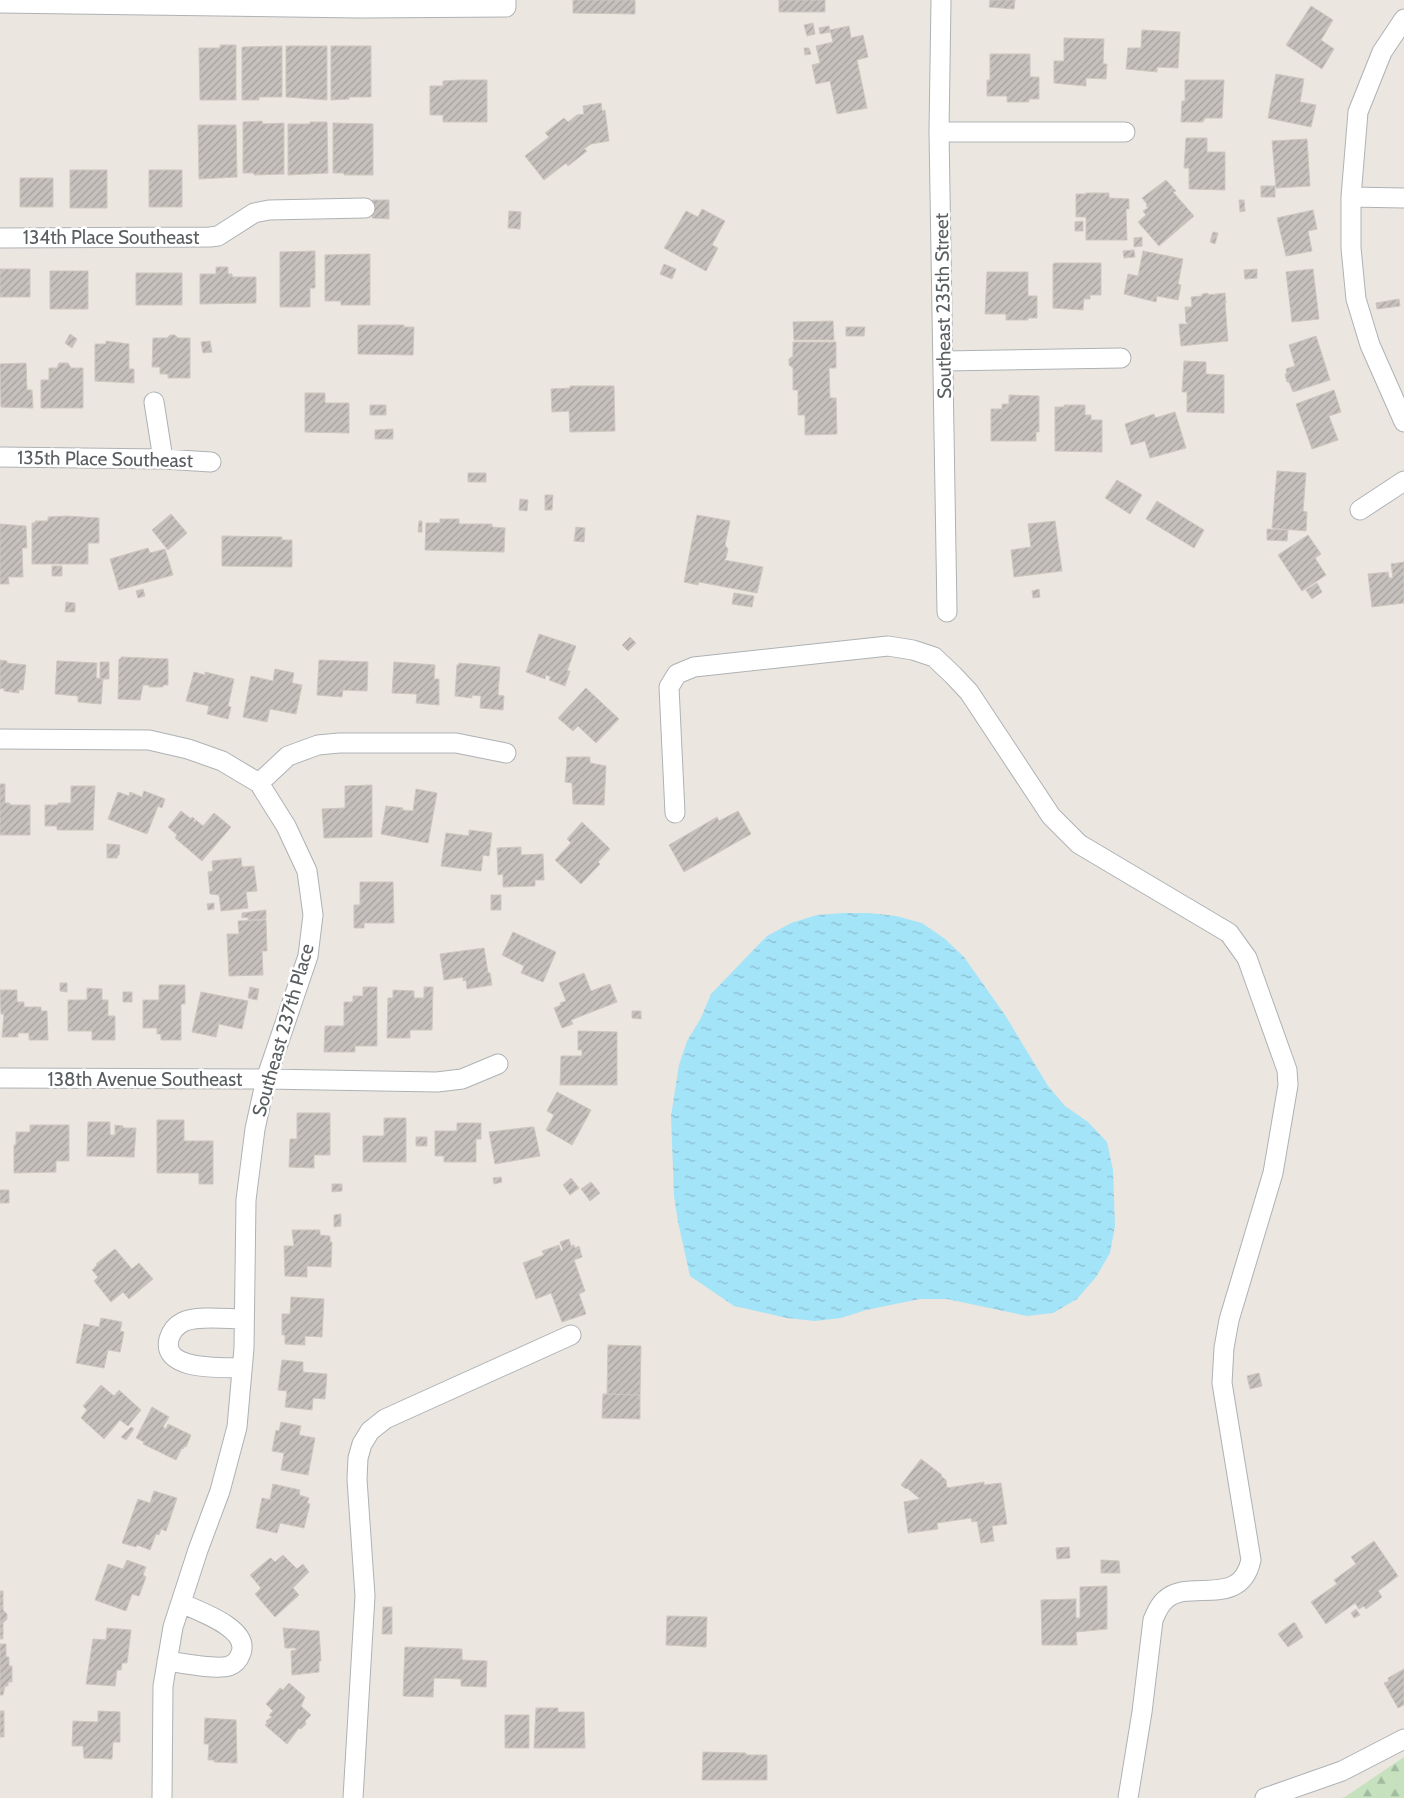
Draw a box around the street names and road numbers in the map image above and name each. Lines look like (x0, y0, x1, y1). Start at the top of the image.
street label: Southeast 235th Street (930, 212, 956, 399)
street label: 134th Place Southeast (23, 226, 200, 249)
street label: 135th Place Southeast (17, 446, 194, 472)
street label: Southeast 237th Place (247, 941, 319, 1119)
street label: 138th Avenue Southeast (48, 1068, 243, 1091)

